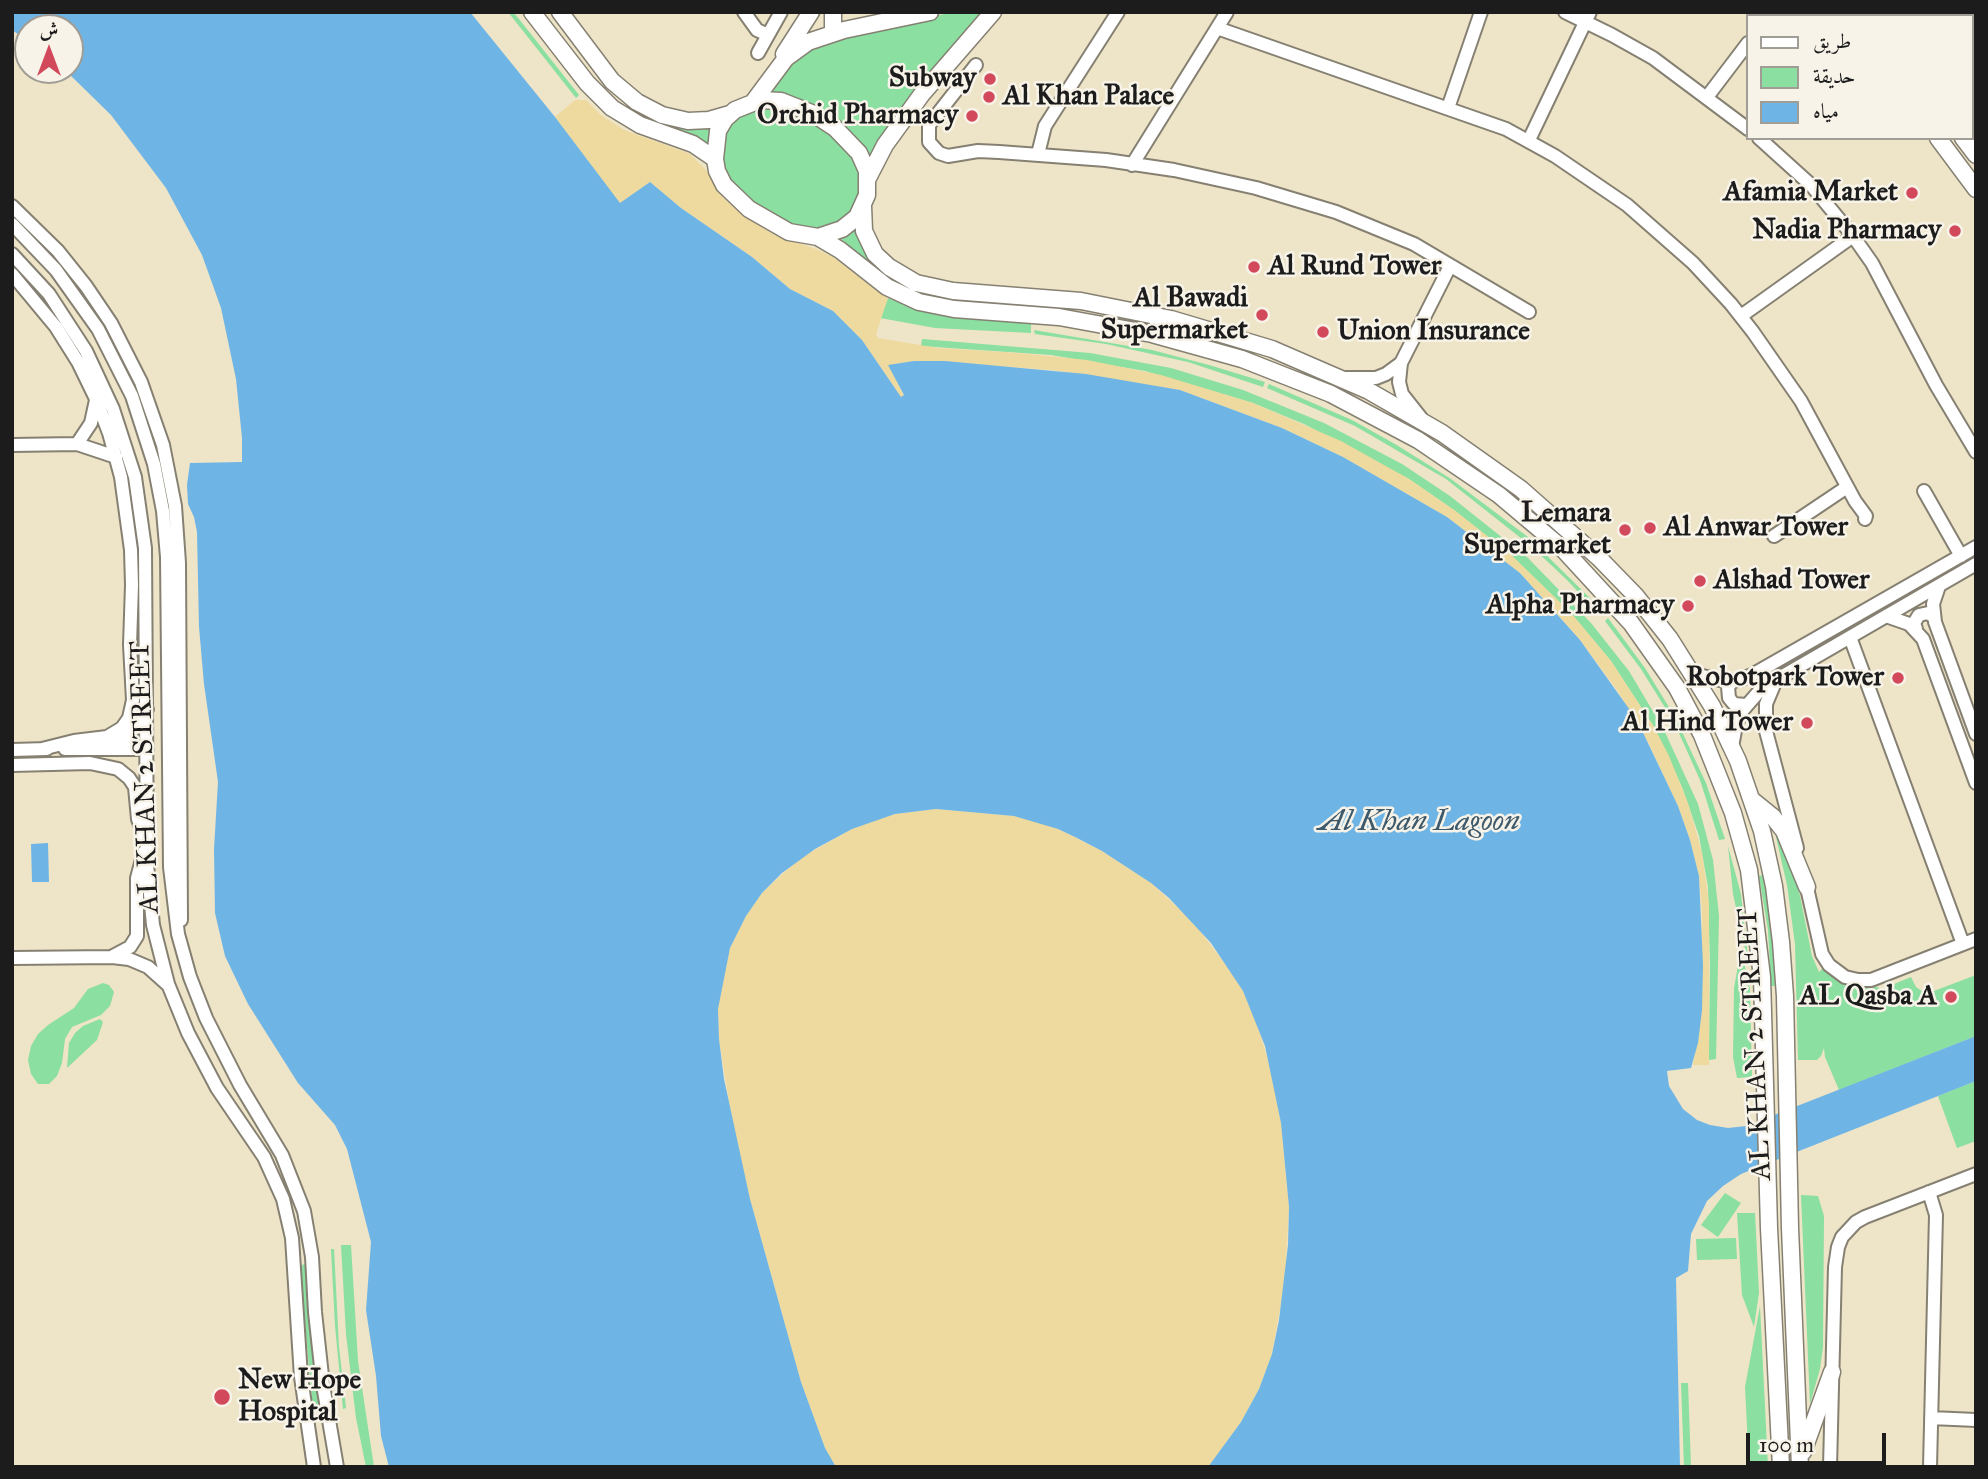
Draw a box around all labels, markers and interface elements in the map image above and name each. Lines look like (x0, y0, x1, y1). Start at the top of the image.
north arrow (14, 14, 84, 84)
legend (1746, 14, 1974, 140)
text: ش (40, 18, 58, 41)
text: طريق (1813, 28, 1851, 54)
place label: Subway (889, 62, 976, 96)
text: حديقة (1813, 63, 1856, 89)
marker: Subway (982, 71, 998, 87)
place label: Al Khan Palace (1003, 80, 1174, 114)
marker: Al Khan Palace (981, 89, 997, 105)
text: مياه (1813, 98, 1839, 124)
place label: Orchid Pharmacy (757, 99, 958, 133)
marker: Orchid Pharmacy (964, 108, 980, 124)
place label: Afamia Market (1723, 176, 1898, 210)
marker: Afamia Market (1904, 185, 1920, 201)
place label: Nadia Pharmacy (1752, 214, 1941, 248)
marker: Nadia Pharmacy (1947, 223, 1963, 239)
place label: Al Rund Tower (1268, 250, 1441, 284)
marker: Al Rund Tower (1246, 259, 1262, 275)
place label: Al Bawadi Supermarket (1101, 282, 1248, 348)
marker: Al Bawadi Supermarket (1254, 307, 1270, 323)
place label: Union Insurance (1337, 315, 1530, 349)
marker: Union Insurance (1315, 324, 1331, 340)
place label: Lemara Supermarket (1464, 497, 1611, 563)
place label: Al Anwar Tower (1664, 511, 1848, 545)
marker: Al Anwar Tower (1642, 520, 1658, 536)
marker: Lemara Supermarket (1617, 522, 1633, 538)
place label: Alshad Tower (1714, 564, 1869, 598)
marker: Alshad Tower (1692, 573, 1708, 589)
place label: Alpha Pharmacy (1486, 589, 1674, 623)
marker: Alpha Pharmacy (1680, 598, 1696, 614)
street label: AL KHAN 2 STREET (124, 640, 168, 914)
place label: Robotpark Tower (1686, 661, 1884, 695)
marker: Robotpark Tower (1890, 670, 1906, 686)
place label: Al Hind Tower (1622, 706, 1793, 740)
marker: Al Hind Tower (1799, 715, 1815, 731)
water label: Al Khan Lagoon (1318, 805, 1520, 841)
street label: AL KHAN 2 STREET (1732, 907, 1780, 1181)
place label: AL Qasba A (1799, 980, 1937, 1014)
marker: AL Qasba A (1943, 989, 1959, 1005)
place label: New Hope Hospital (238, 1364, 361, 1430)
marker: New Hope Hospital (212, 1387, 232, 1407)
scale bar (1750, 1420, 1890, 1464)
text: 100 m (1759, 1432, 1814, 1458)

